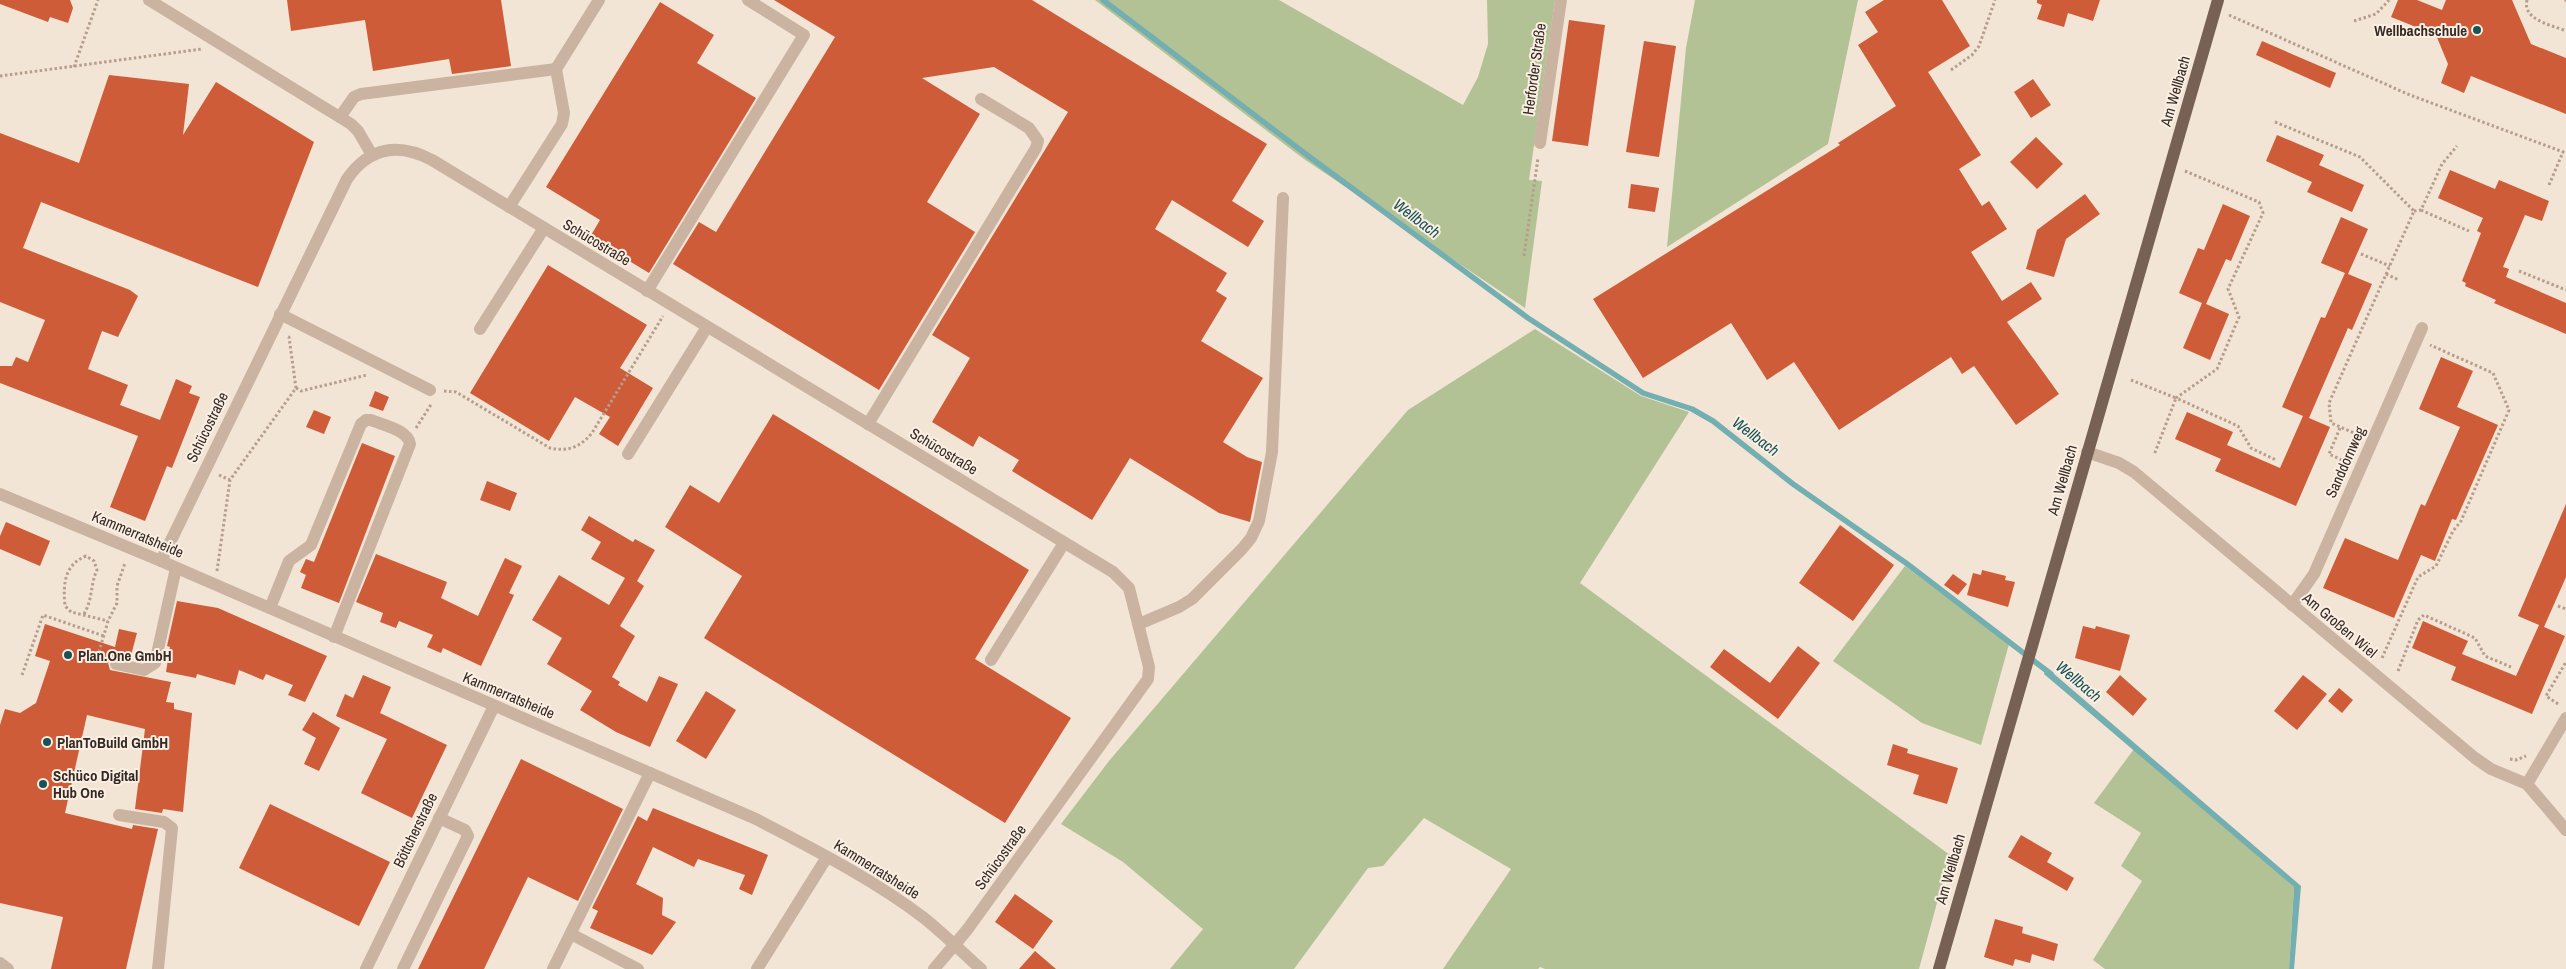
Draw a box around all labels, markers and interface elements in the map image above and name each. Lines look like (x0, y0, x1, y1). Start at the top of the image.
place label: Wellbachschule (2374, 20, 2467, 41)
street label: Herforder Straße (1517, 22, 1551, 116)
marker: Wellbachschule (2471, 24, 2483, 36)
street label: Am Wellbach (2155, 53, 2195, 130)
water label: Wellbach (1389, 193, 1445, 243)
street label: Schücostraße (559, 213, 635, 271)
street label: Schücostraße (181, 388, 233, 466)
water label: Wellbach (1728, 411, 1784, 461)
street label: Schücostraße (906, 422, 982, 480)
street label: Sanddornweg (2320, 423, 2370, 501)
street label: Am Wellbach (2042, 442, 2082, 519)
street label: Kammerratsheide (89, 505, 187, 563)
street label: Am Großen Wiel (2297, 587, 2382, 662)
place label: Plan.One GmbH (78, 645, 172, 666)
marker: Plan.One GmbH (62, 649, 74, 661)
water label: Wellbach (2051, 655, 2107, 707)
street label: Kammerratsheide (460, 666, 558, 724)
place label: PlanToBuild GmbH (57, 732, 168, 753)
marker: PlanToBuild GmbH (41, 736, 53, 748)
place label: Schüco Digital Hub One (53, 765, 138, 803)
marker: Schüco Digital Hub One (37, 778, 49, 790)
street label: Böttcherstraße (388, 789, 442, 871)
street label: Schücostraße (969, 820, 1031, 894)
street label: Am Wellbach (1930, 831, 1970, 908)
street label: Kammerratsheide (830, 834, 924, 904)

